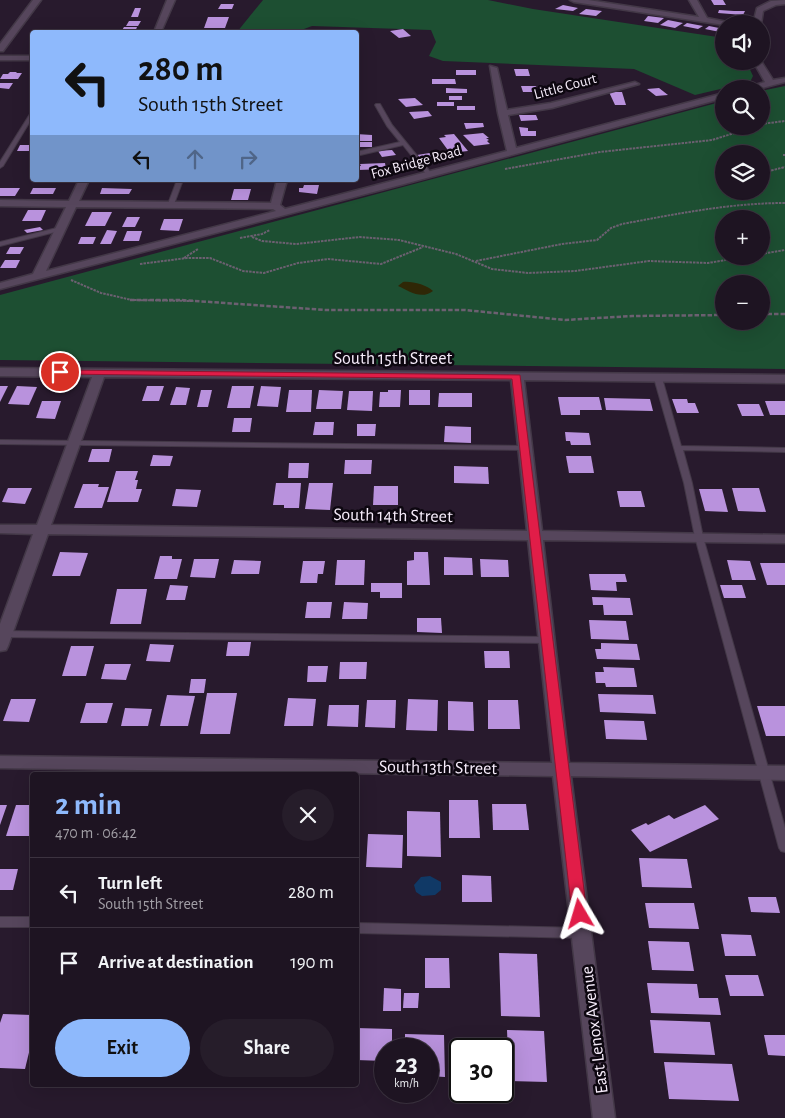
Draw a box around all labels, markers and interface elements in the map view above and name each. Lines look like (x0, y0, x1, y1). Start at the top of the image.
map controls (715, 15, 770, 330)
button: sound (715, 15, 770, 70)
icon: left (55, 50, 120, 115)
text: 280 m (138, 52, 224, 87)
street label: Little Court (532, 71, 598, 102)
button: search (715, 80, 770, 135)
text: South 15th Street (138, 93, 283, 115)
street label: Fox Bridge Road (369, 143, 463, 182)
icon: left (128, 145, 156, 173)
icon: ahead (181, 145, 209, 173)
icon: right (234, 145, 262, 173)
button: layers (715, 145, 770, 200)
button: + (715, 210, 770, 265)
button: − (715, 275, 770, 330)
street label: South 15th Street (334, 350, 452, 368)
pin (39, 351, 81, 393)
icon: arrive (46, 358, 74, 386)
street label: South 14th Street (333, 506, 453, 526)
street label: South 13th Street (379, 758, 498, 778)
button: close (282, 789, 334, 841)
text: 2 min (55, 790, 122, 820)
text: 470 m · 06:42 (55, 825, 137, 841)
text: Turn left (98, 874, 162, 893)
icon: left (55, 879, 83, 907)
text: 280 m (288, 883, 334, 902)
position arrow (553, 887, 605, 939)
text: South 15th Street (98, 896, 203, 912)
icon: arrive (55, 949, 83, 977)
text: Arrive at destination (98, 953, 254, 972)
text: 190 m (290, 953, 334, 972)
street label: East Lenox Avenue (578, 965, 612, 1095)
button: Exit (55, 1019, 190, 1077)
button: Share (200, 1019, 334, 1077)
speed limit sign: 30 (449, 1038, 514, 1103)
text: 23 (395, 1052, 418, 1077)
text: km/h (394, 1077, 419, 1089)

